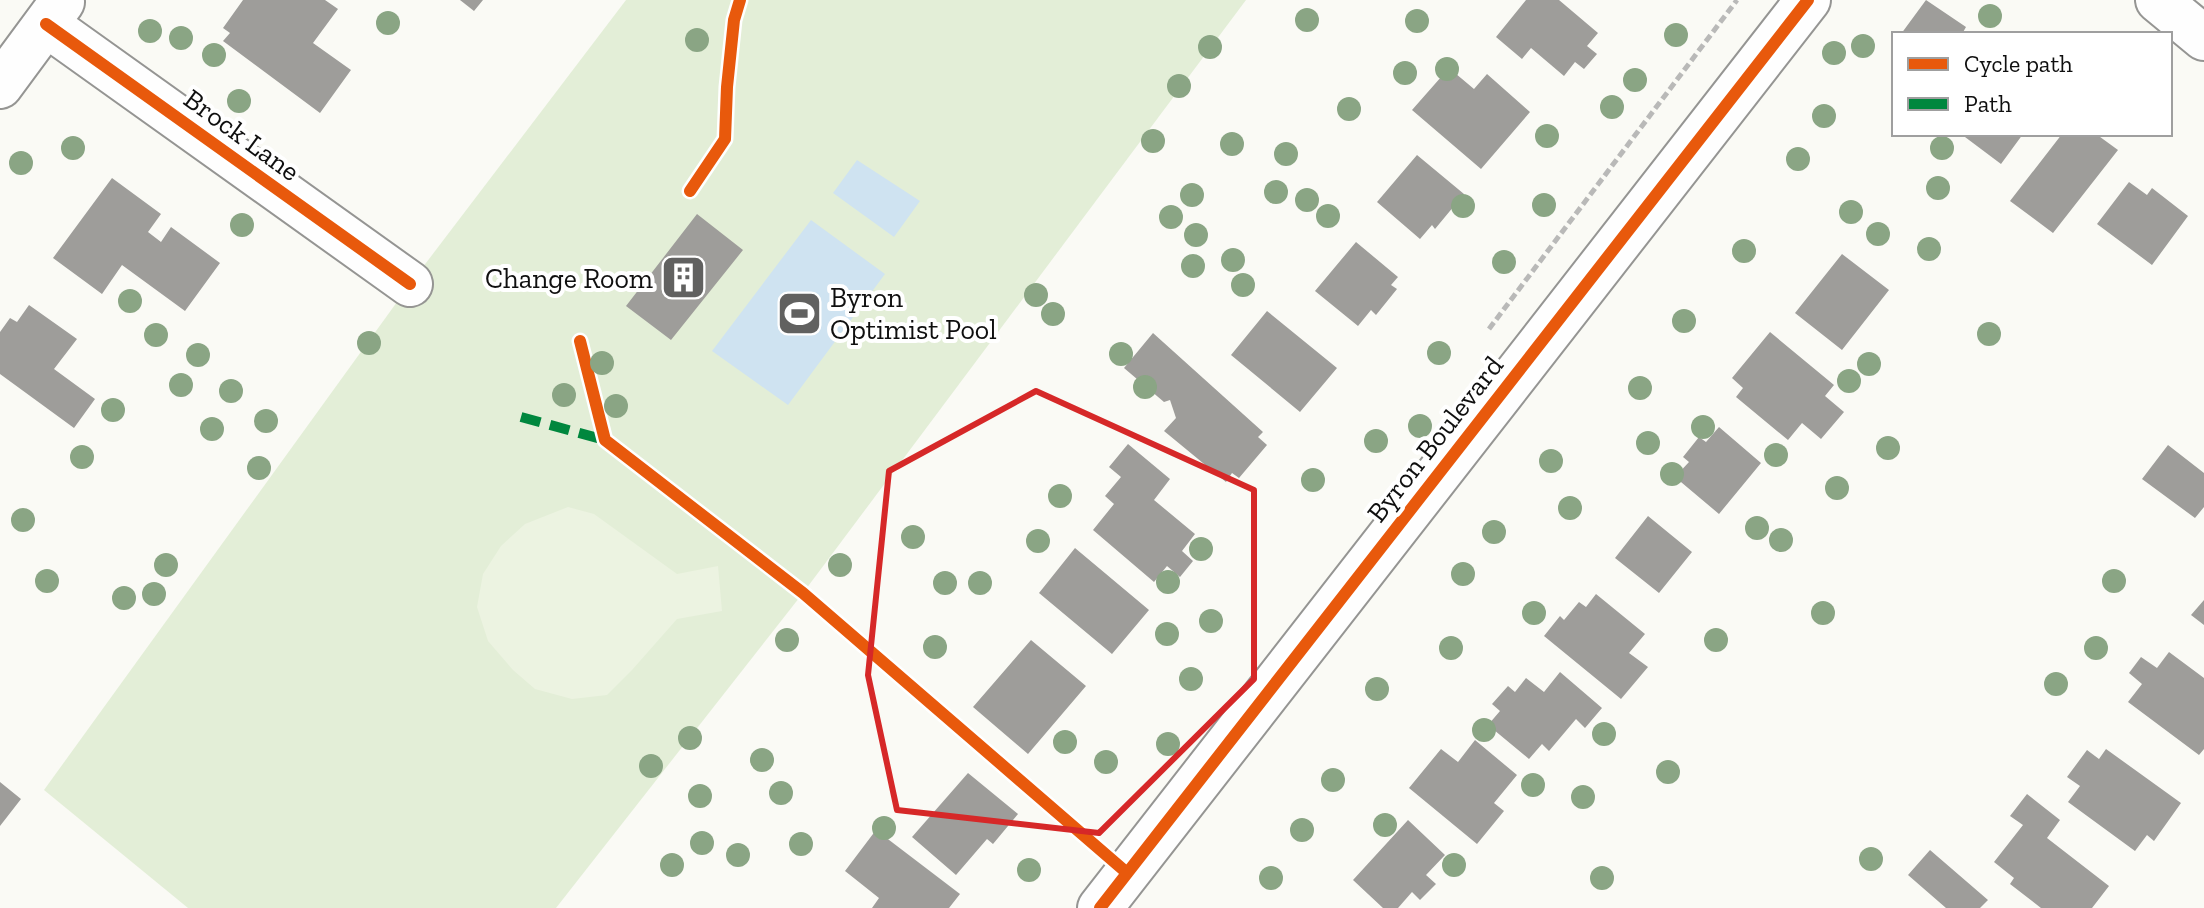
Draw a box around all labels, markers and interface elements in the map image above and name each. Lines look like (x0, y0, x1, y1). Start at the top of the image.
legend (1892, 32, 2172, 136)
text: Cycle path (1964, 49, 2073, 78)
street label: Brock Lane (178, 82, 306, 188)
text: Path (1964, 89, 2012, 118)
building icon: Change Room (660, 254, 708, 302)
place label: Change Room (485, 262, 653, 295)
place label: Byron Optimist Pool (830, 281, 997, 346)
sports icon: Byron Optimist Pool (775, 289, 823, 337)
street label: Byron Boulevard (1360, 349, 1510, 529)

